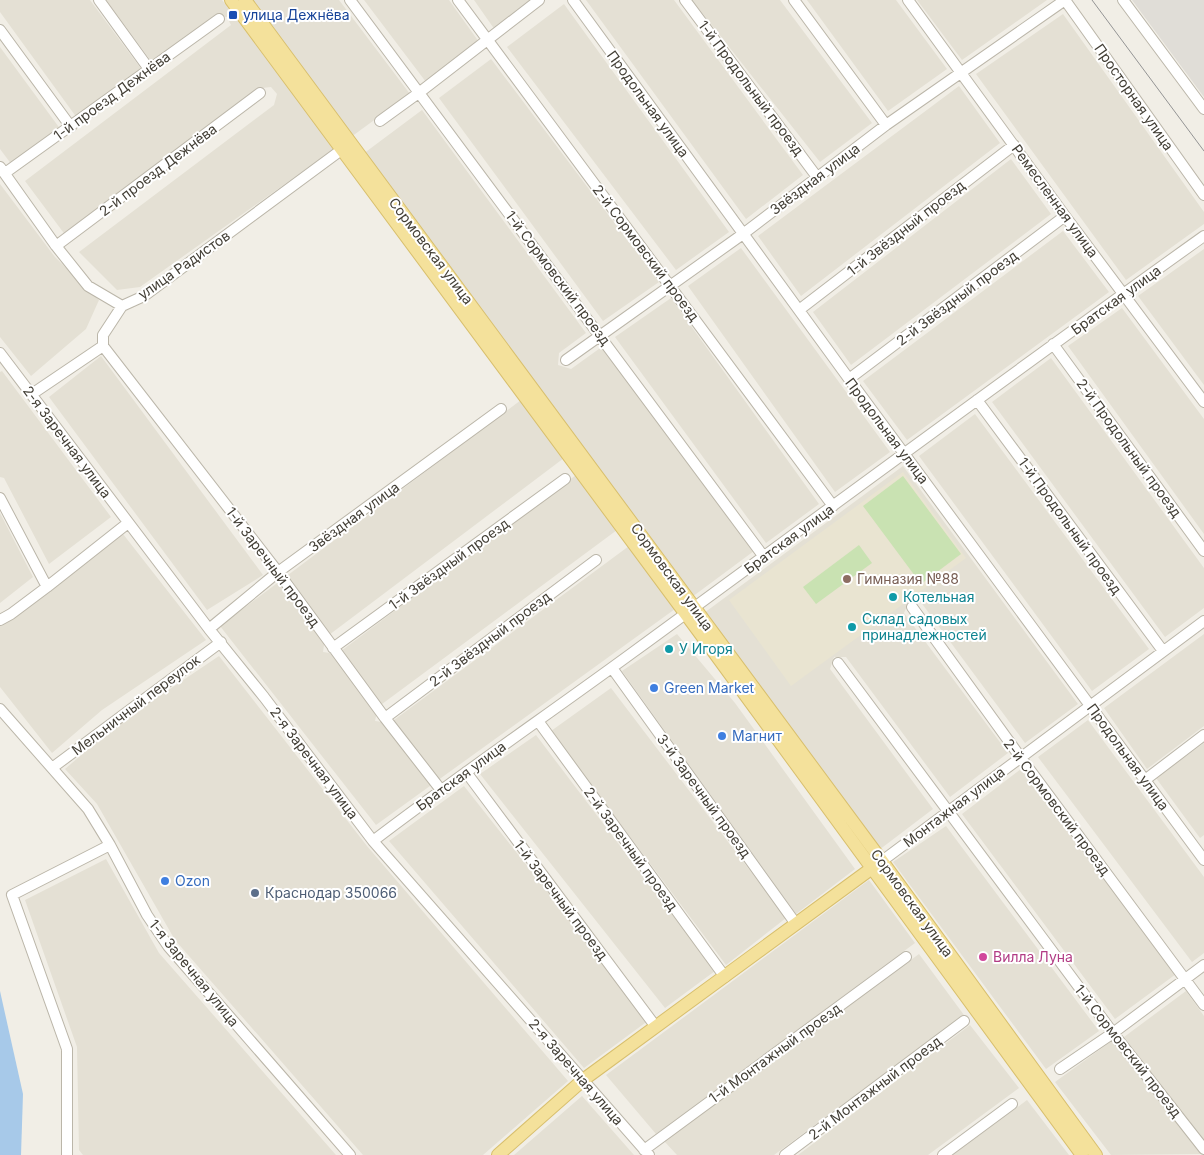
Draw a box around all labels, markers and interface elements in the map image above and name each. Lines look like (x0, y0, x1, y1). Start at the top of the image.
place label: улица Дежнёва (243, 6, 350, 23)
marker: улица Дежнёва (227, 9, 239, 21)
street label: 1-й Продольный проезд (695, 17, 808, 159)
street label: Просторная улица (1091, 40, 1178, 153)
street label: Продольная улица (604, 47, 693, 161)
street label: 1-й проезд Дежнёва (50, 48, 173, 144)
street label: 2-й проезд Дежнёва (95, 120, 220, 219)
street label: Звёздная улица (766, 139, 863, 218)
street label: Ремесленная улица (1009, 141, 1102, 261)
street label: 1-й Звёздный проезд (843, 176, 968, 279)
street label: 2-й Сормовский проезд (589, 181, 703, 325)
street label: Сормовская улица (386, 194, 477, 307)
street label: 1-й Сормовский проезд (502, 207, 615, 348)
street label: улица Радистов (135, 227, 233, 303)
street label: 2-й Звёздный проезд (893, 246, 1021, 349)
street label: Братская улица (1067, 261, 1164, 338)
street label: Продольная улица (842, 374, 933, 487)
street label: 2-й Продольный проезд (1073, 375, 1186, 521)
street label: 2-я Заречная улица (20, 382, 115, 501)
street label: 1-й Продольный проезд (1015, 454, 1126, 597)
street label: Звёздная улица (305, 478, 402, 555)
street label: Братская улица (740, 500, 837, 577)
street label: 1-й Заречный проезд (223, 503, 324, 630)
street label: 1-й Звёздный проезд (385, 514, 512, 613)
street label: Сормовская улица (628, 519, 717, 634)
place label: Гимназия №88 (857, 570, 959, 587)
marker: Гимназия №88 (841, 573, 853, 585)
street label: 2-й Звёздный проезд (426, 587, 554, 690)
place label: Котельная (903, 588, 974, 605)
marker: Котельная (887, 591, 899, 603)
place label: Склад садовых принадлежностей (862, 610, 987, 643)
marker: Склад садовых принадлежностей (846, 621, 858, 633)
place label: У Игоря (679, 640, 733, 657)
marker: У Игоря (663, 643, 675, 655)
street label: Мельничный переулок (68, 651, 204, 758)
place label: Green Market (664, 679, 755, 696)
marker: Green Market (648, 682, 660, 694)
street label: Продольная улица (1084, 700, 1173, 814)
street label: 2-я Заречная улица (267, 703, 362, 822)
place label: Магнит (732, 727, 782, 744)
marker: Магнит (716, 730, 728, 742)
street label: 3-й Заречный проезд (654, 731, 755, 861)
street label: 2-й Сормовский проезд (1000, 735, 1114, 879)
street label: Братская улица (412, 737, 509, 814)
street label: Монтажная улица (900, 763, 1008, 850)
street label: 2-й Заречный проезд (581, 784, 682, 914)
street label: 1-й Заречный проезд (511, 836, 612, 963)
street label: Сормовская улица (868, 845, 957, 960)
place label: Ozon (175, 872, 210, 889)
marker: Ozon (159, 875, 171, 887)
place label: Краснодар 350066 (265, 884, 397, 901)
marker: Краснодар 350066 (249, 887, 261, 899)
street label: 1-я Заречная улица (146, 916, 243, 1030)
place label: Вилла Луна (993, 948, 1073, 965)
marker: Вилла Луна (977, 951, 989, 963)
street label: 1-й Сормовский проезд (1071, 981, 1186, 1121)
street label: 1-й Монтажный проезд (705, 999, 844, 1106)
street label: 2-я Заречная улица (525, 1015, 627, 1128)
street label: 2-й Монтажный проезд (805, 1032, 945, 1143)

